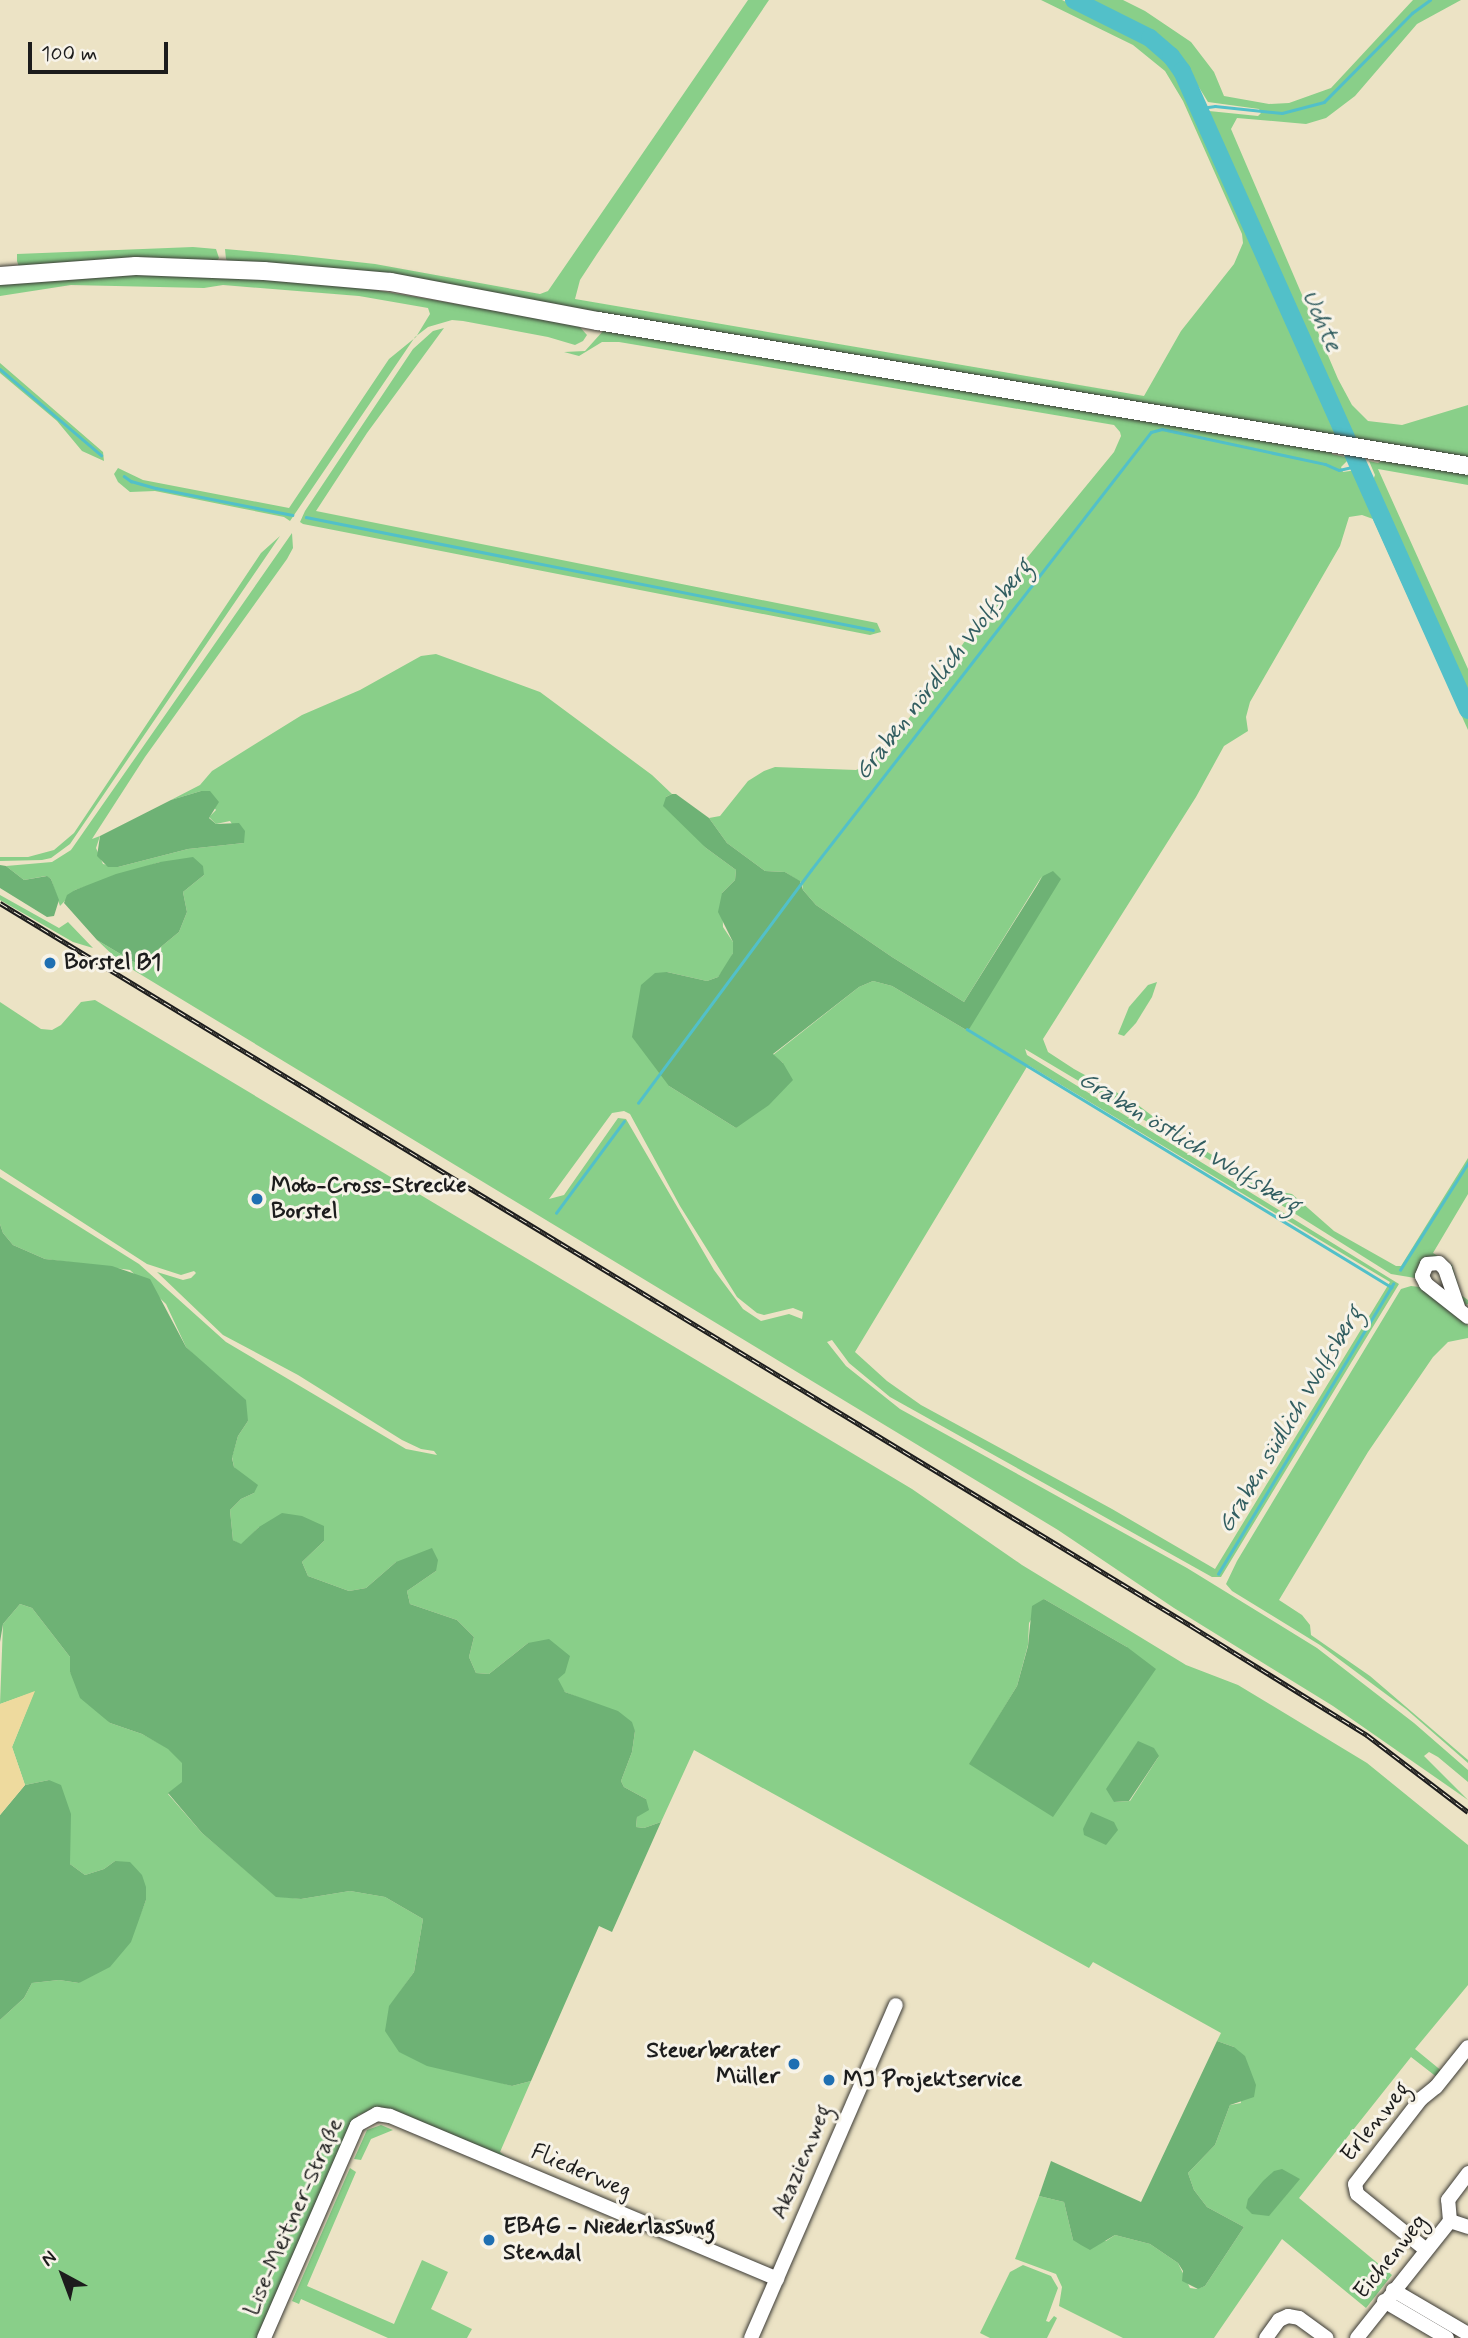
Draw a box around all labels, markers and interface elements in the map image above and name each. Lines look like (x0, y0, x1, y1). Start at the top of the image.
scale bar (32, 28, 172, 72)
text: 100 m (41, 40, 97, 68)
water label: Uchte (1295, 286, 1347, 356)
water label: Graben nördlich Wolfsberg (849, 555, 1039, 785)
place label: Borstel B1 (64, 949, 162, 977)
marker: Borstel B1 (42, 955, 58, 971)
water label: Graben östlich Wolfsberg (1073, 1066, 1305, 1220)
place label: Moto-Cross-Strecke Borstel (271, 1172, 467, 1226)
marker: Moto-Cross-Strecke Borstel (249, 1191, 265, 1207)
water label: Graben südlich Wolfsberg (1212, 1302, 1370, 1538)
place label: Steuerberater Müller (646, 2037, 780, 2091)
marker: Steuerberater Müller (786, 2056, 802, 2072)
place label: MJ Projektservice (843, 2066, 1021, 2094)
marker: MJ Projektservice (821, 2072, 837, 2088)
street label: Erlenweg (1335, 2076, 1417, 2168)
street label: Akazienweg (765, 2100, 839, 2224)
street label: Lise-Meitner-Straße (238, 2114, 350, 2320)
street label: Fliederweg (527, 2139, 635, 2205)
street label: Eichenweg (1348, 2209, 1434, 2305)
place label: EBAG - Niederlassung Stendal (503, 2213, 715, 2267)
marker: EBAG - Niederlassung Stendal (481, 2232, 497, 2248)
north arrow (28, 2240, 98, 2310)
text: N (36, 2245, 62, 2272)

